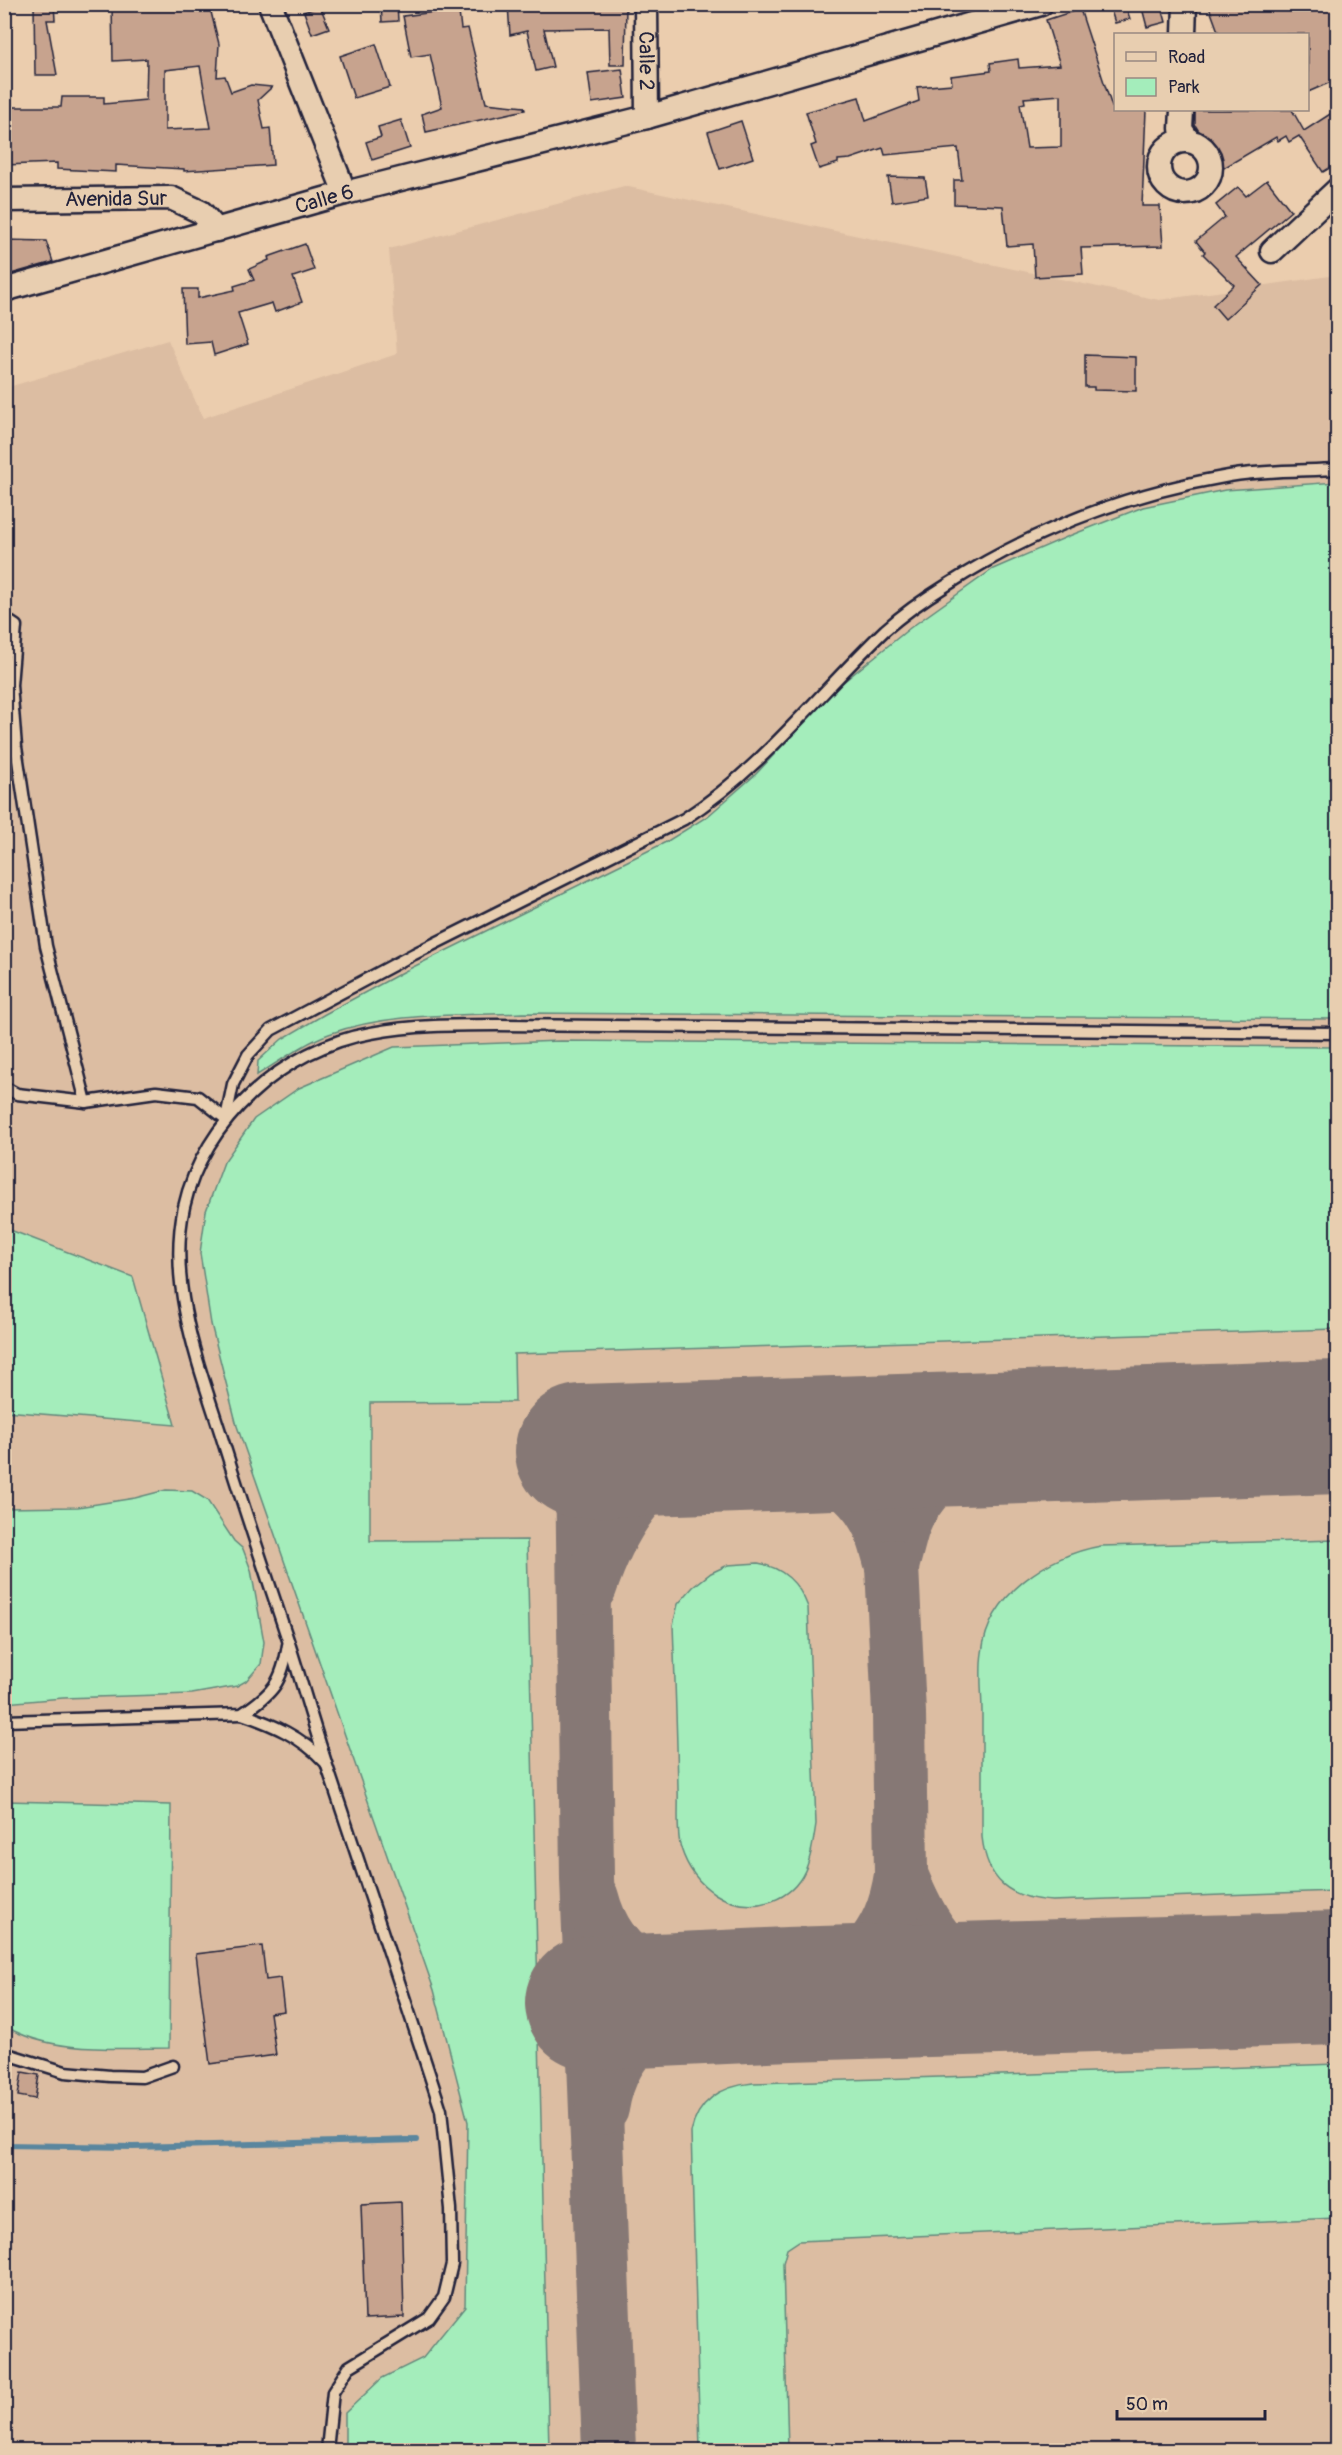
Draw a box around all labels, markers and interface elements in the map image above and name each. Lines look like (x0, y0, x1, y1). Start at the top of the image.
street label: Calle 2 (632, 31, 660, 91)
legend (1114, 33, 1309, 111)
text: Road (1168, 46, 1205, 69)
text: Park (1168, 76, 1200, 99)
street label: Calle 6 (292, 178, 357, 221)
street label: Avenida Sur (65, 185, 168, 213)
scale bar (1117, 2383, 1266, 2421)
text: 50 m (1126, 2393, 1168, 2416)

